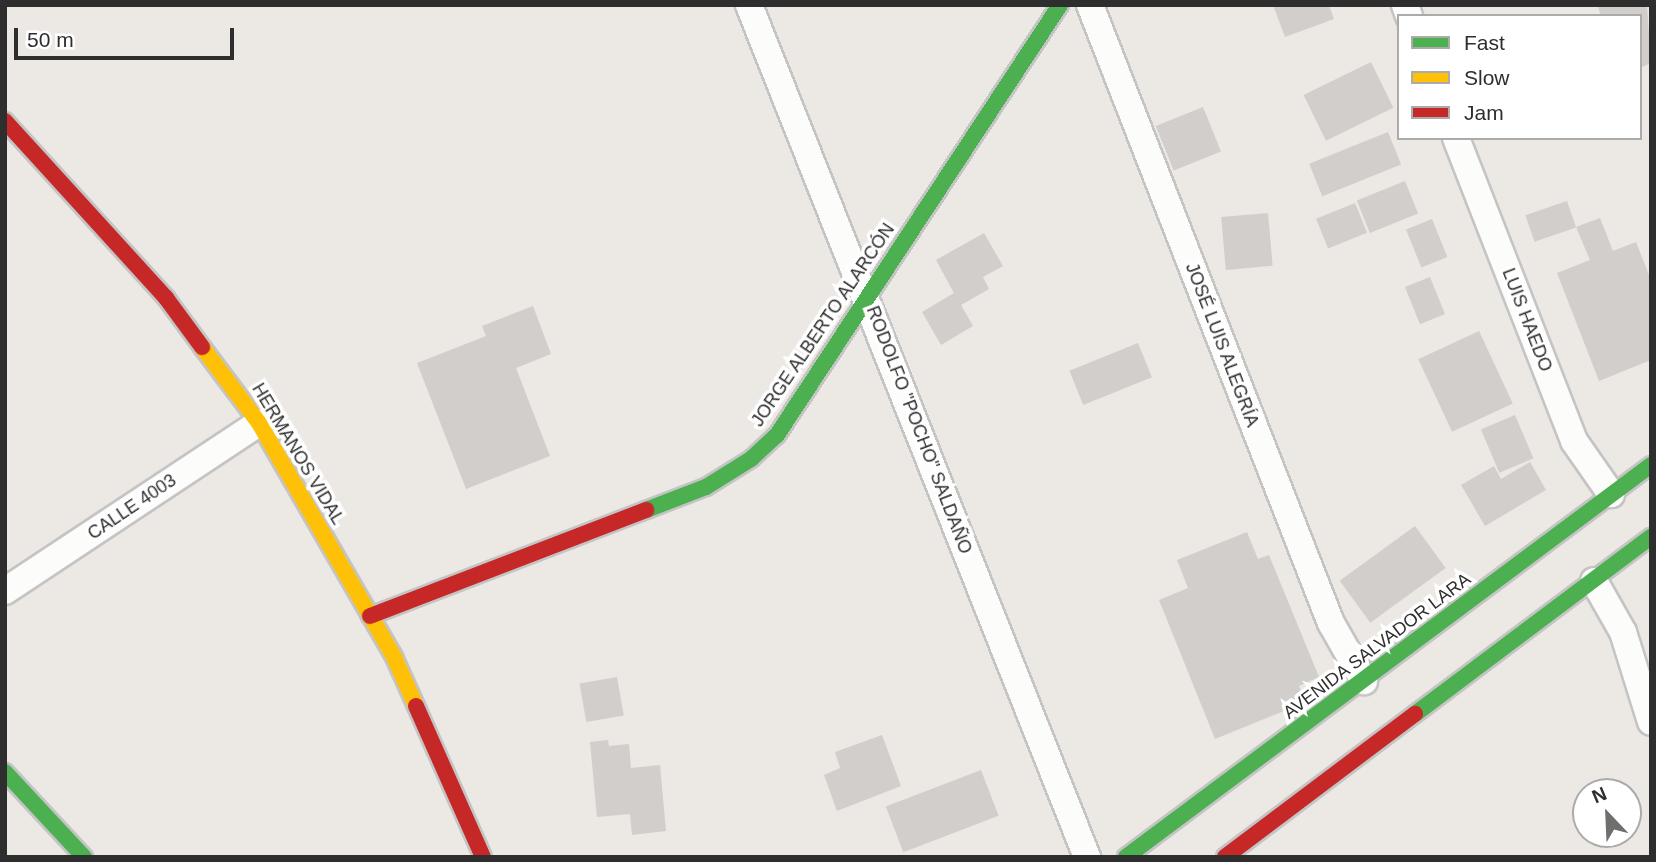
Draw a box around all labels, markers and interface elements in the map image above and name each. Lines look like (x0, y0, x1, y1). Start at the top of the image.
scale bar (18, 14, 238, 58)
legend (1397, 14, 1642, 140)
text: 50 m (27, 28, 74, 51)
text: Fast (1464, 31, 1505, 54)
text: Slow (1464, 66, 1510, 89)
text: Jam (1464, 101, 1504, 124)
street label: JORGE ALBERTO ALARCÓN (746, 218, 900, 432)
street label: JOSÉ LUIS ALEGRÍA (1181, 259, 1263, 431)
street label: LUIS HAEDO (1497, 265, 1557, 375)
street label: RODOLFO "POCHO" SALDAÑO (862, 303, 976, 557)
street label: HERMANOS VIDAL (247, 379, 349, 529)
street label: CALLE 4003 (84, 470, 180, 544)
street label: AVENIDA SALVADOR LARA (1279, 568, 1475, 724)
north arrow (1572, 778, 1642, 848)
text: N (1589, 783, 1610, 807)

